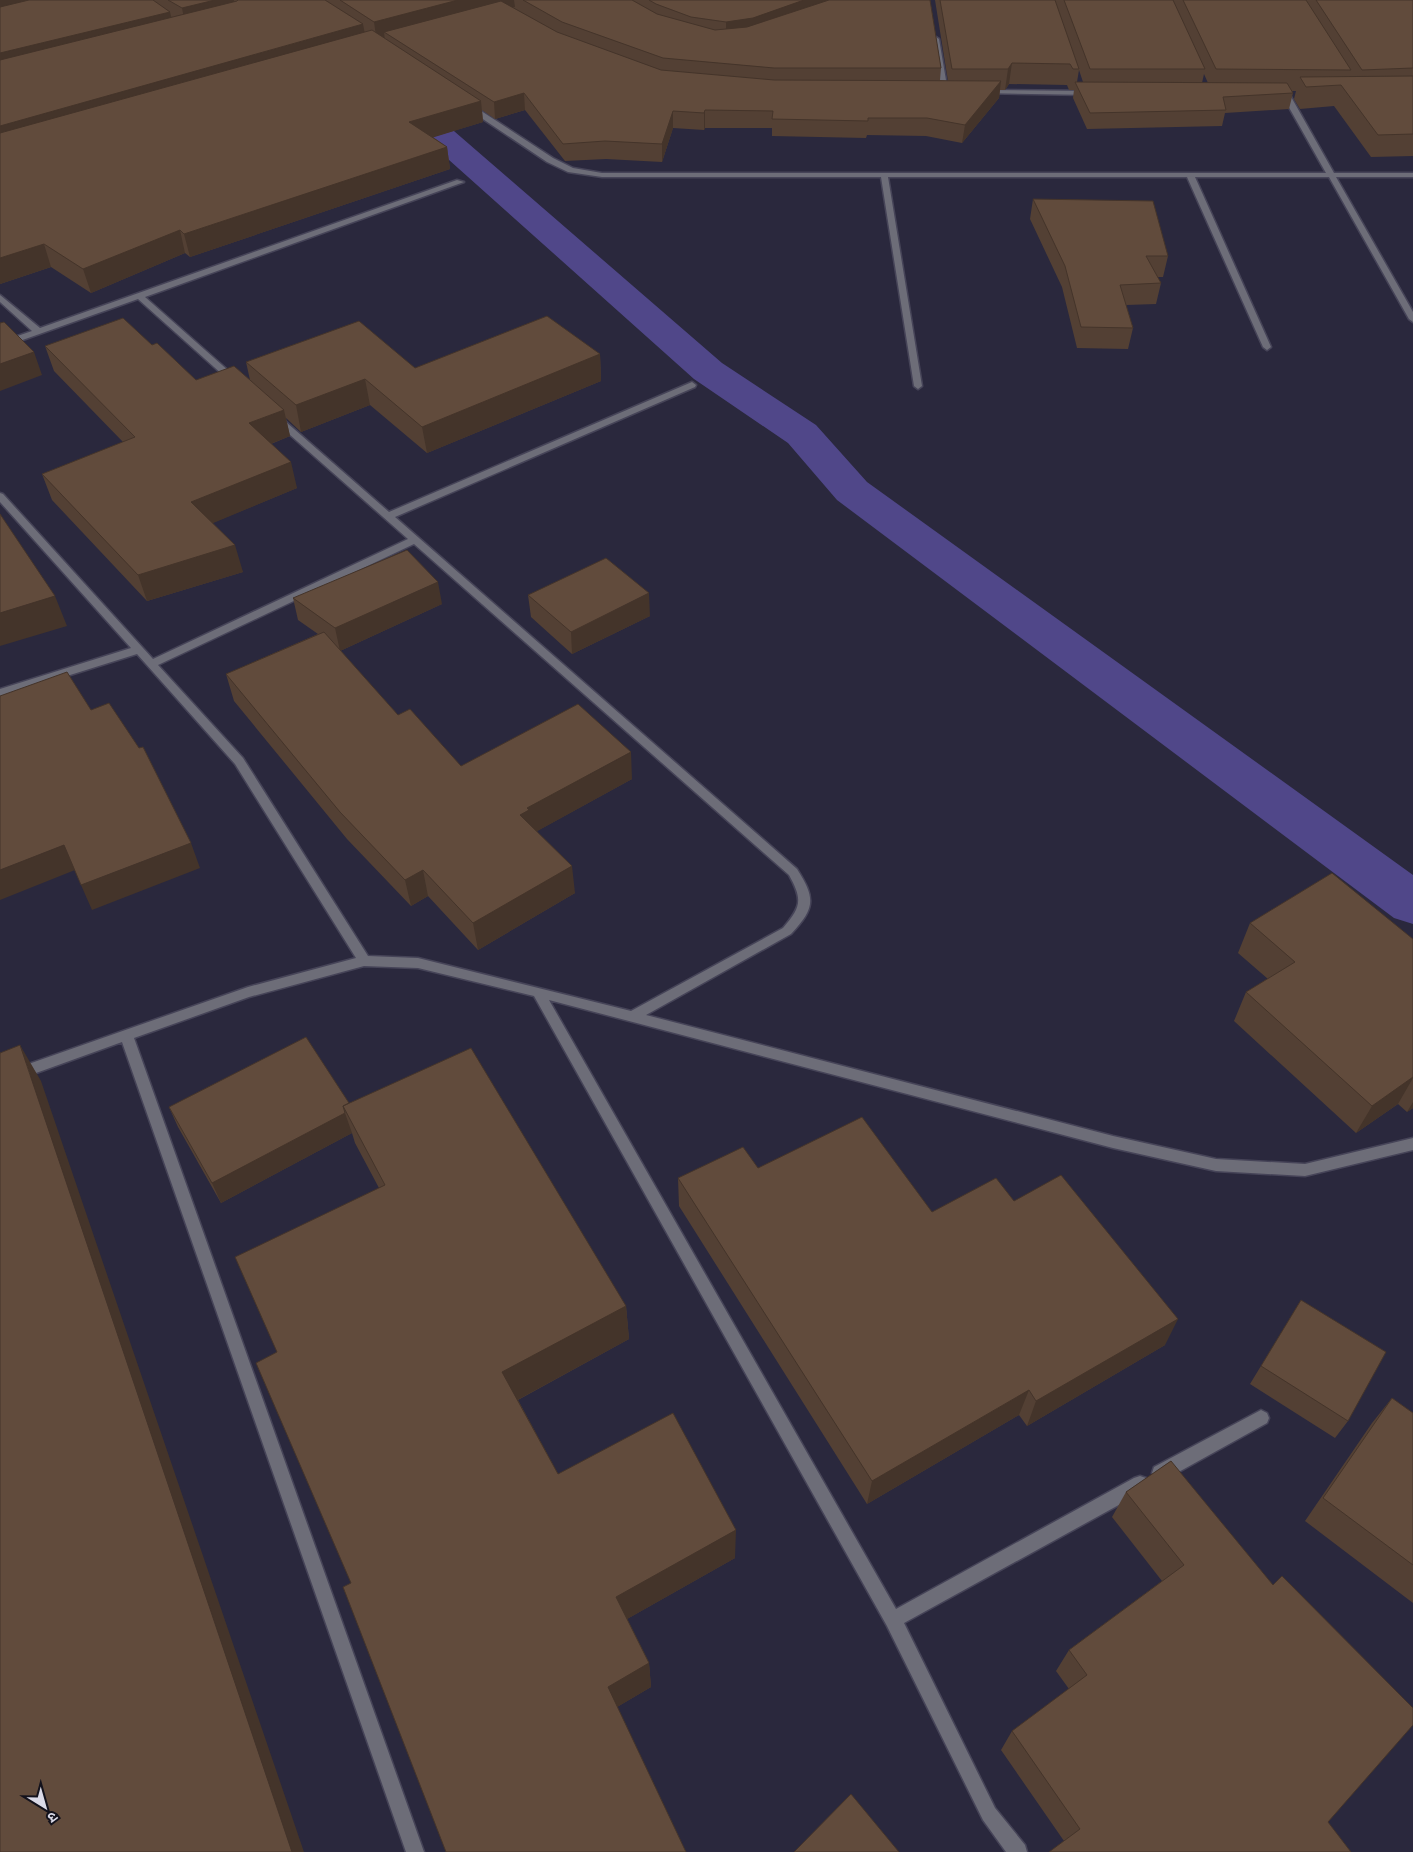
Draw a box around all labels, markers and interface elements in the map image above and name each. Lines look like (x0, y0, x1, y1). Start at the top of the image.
north arrow (20, 1782, 70, 1832)
text: उ (43, 1807, 60, 1826)

